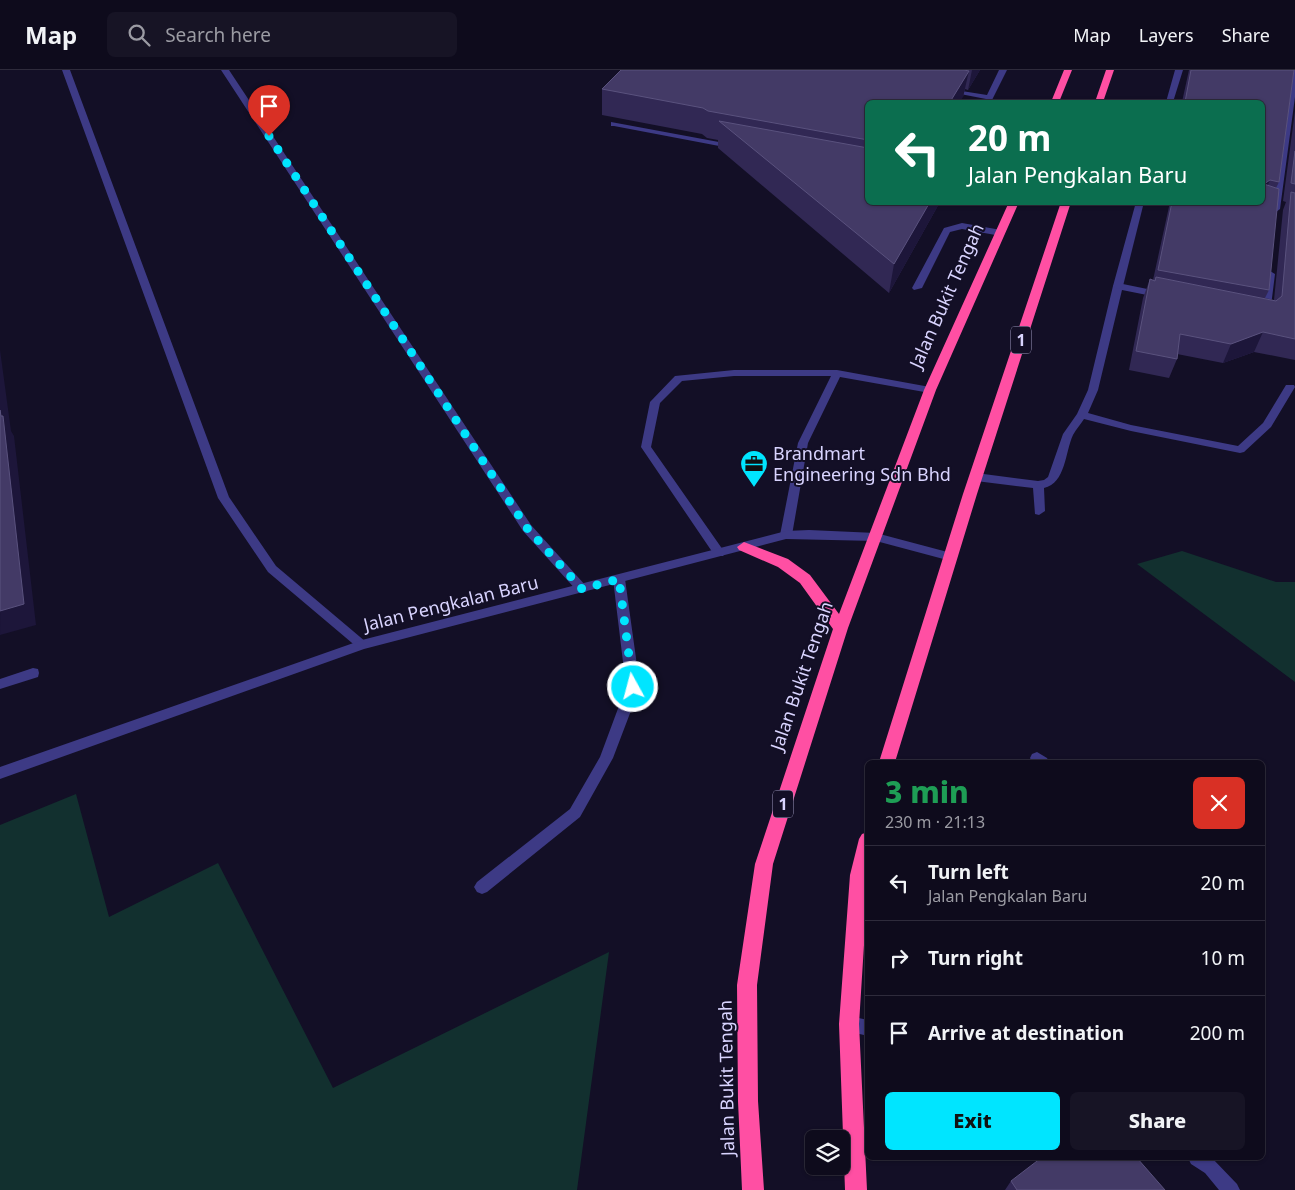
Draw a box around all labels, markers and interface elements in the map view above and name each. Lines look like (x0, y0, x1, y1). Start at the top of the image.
search box (107, 12, 457, 57)
text: Map (25, 18, 77, 51)
icon: search (125, 21, 153, 49)
text: Search here (165, 22, 271, 48)
text: Map (1073, 23, 1111, 47)
text: Layers (1139, 23, 1194, 47)
text: Share (1222, 23, 1270, 47)
pin (248, 85, 290, 136)
icon: arrive (255, 92, 283, 120)
text: 20 m (968, 114, 1051, 161)
icon: left (885, 120, 950, 185)
text: Jalan Pengkalan Baru (968, 159, 1187, 189)
street label: Jalan Bukit Tengah (903, 219, 989, 374)
road number: 1 (1011, 326, 1031, 354)
place label: Brandmart Engineering Sdn Bhd (773, 441, 951, 486)
office icon: Brandmart Engineering Sdn Bhd (739, 449, 769, 488)
street label: Jalan Pengkalan Baru (359, 570, 541, 637)
street label: Jalan Bukit Tengah (764, 598, 838, 755)
position arrow (606, 660, 658, 712)
text: 3 min (885, 771, 969, 812)
button: close (1193, 777, 1245, 829)
road number: 1 (773, 791, 793, 818)
text: 230 m · 21:13 (885, 811, 985, 833)
text: Turn left (928, 859, 1009, 885)
icon: left (885, 869, 913, 897)
text: 20 m (1201, 870, 1245, 896)
text: Jalan Pengkalan Baru (928, 885, 1087, 907)
icon: right (885, 944, 913, 972)
text: Turn right (928, 945, 1023, 971)
text: 10 m (1201, 945, 1245, 971)
street label: Jalan Bukit Tengah (713, 1000, 739, 1158)
icon: arrive (885, 1019, 913, 1047)
text: Arrive at destination (928, 1020, 1124, 1046)
text: 200 m (1190, 1020, 1245, 1046)
button: Exit (885, 1092, 1060, 1150)
button: Share (1070, 1092, 1245, 1150)
map controls (805, 1130, 850, 1175)
button: layers (805, 1130, 850, 1175)

